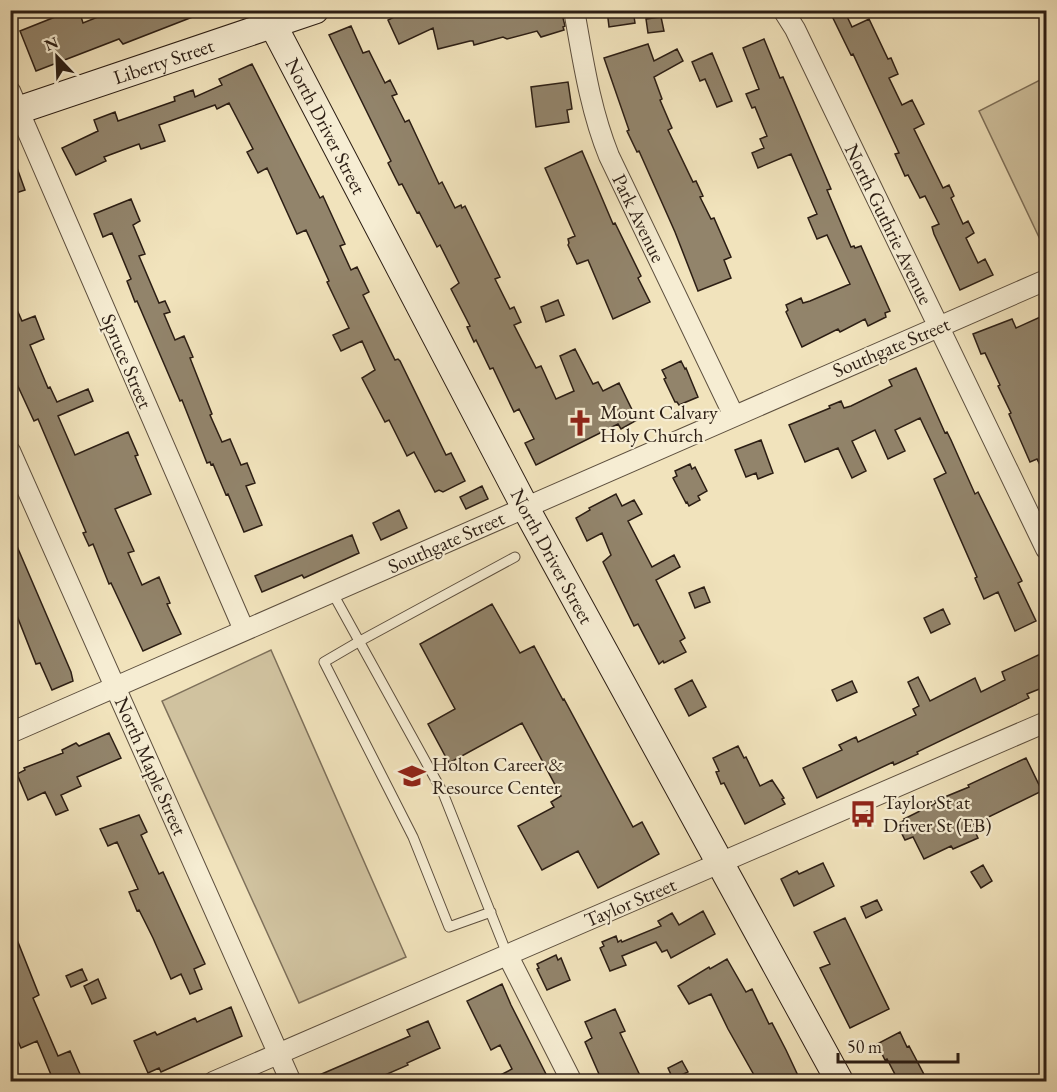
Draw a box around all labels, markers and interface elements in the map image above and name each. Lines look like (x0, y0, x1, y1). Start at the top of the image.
north arrow (27, 27, 87, 87)
text: N (41, 31, 61, 56)
street label: Liberty Street (110, 32, 218, 90)
street label: North Driver Street (279, 53, 373, 199)
street label: North Guthrie Avenue (839, 139, 939, 309)
street label: Park Avenue (606, 169, 672, 267)
street label: Spruce Street (95, 310, 159, 413)
street label: Southgate Street (828, 310, 954, 383)
place label: Mount Calvary Holy Church (600, 399, 718, 448)
church icon: Mount Calvary Holy Church (565, 408, 595, 438)
street label: North Driver Street (505, 484, 600, 629)
street label: Southgate Street (384, 504, 509, 579)
street label: North Maple Street (109, 693, 194, 840)
place label: Holton Career & Resource Center (432, 751, 563, 800)
school or university icon: Holton Career & Resource Center (397, 761, 427, 791)
place label: Taylor St at Driver St (EB) (883, 789, 992, 838)
bus stop icon: Taylor St at Driver St (EB) (848, 799, 878, 829)
street label: Taylor Street (580, 871, 680, 933)
scale bar (838, 1026, 958, 1064)
text: 50 m (847, 1035, 882, 1058)

